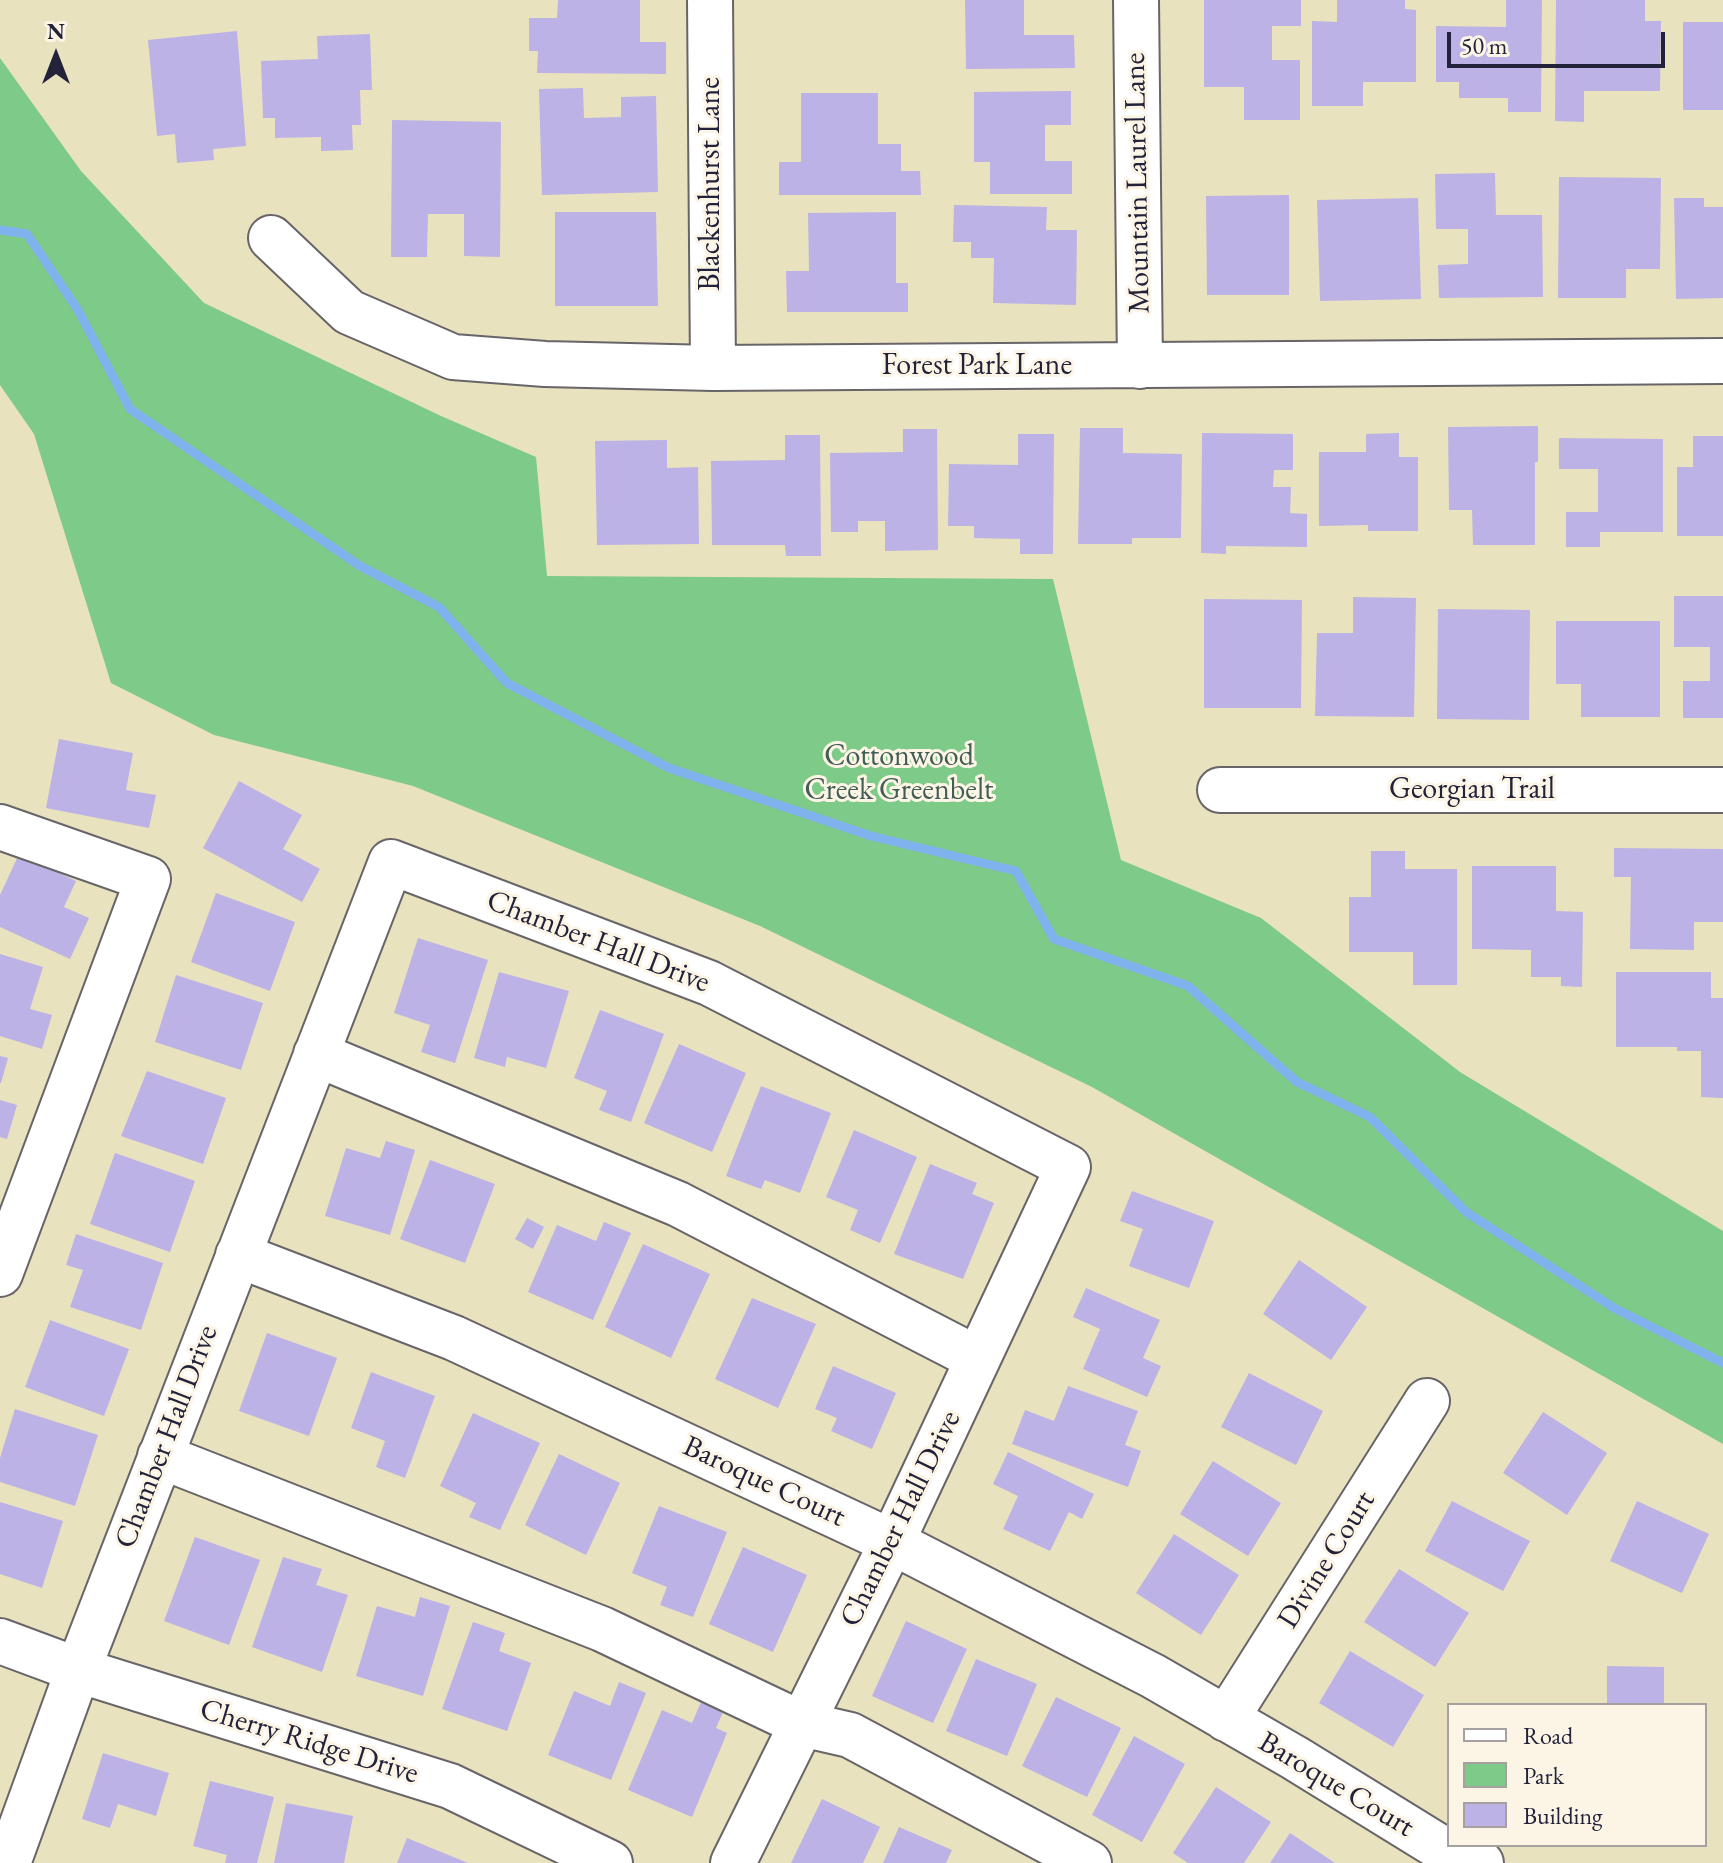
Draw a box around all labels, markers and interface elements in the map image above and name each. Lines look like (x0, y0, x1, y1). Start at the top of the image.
north arrow (16, 16, 96, 96)
scale bar (1451, 16, 1669, 66)
text: N (47, 17, 65, 46)
text: 50 m (1461, 30, 1508, 61)
street label: Mountain Laurel Lane (1118, 52, 1158, 314)
street label: Blackenhurst Lane (693, 77, 729, 291)
street label: Forest Park Lane (882, 348, 1072, 384)
park label: Cottonwood Creek Greenbelt (804, 739, 994, 810)
street label: Georgian Trail (1389, 772, 1555, 808)
street label: Chamber Hall Drive (481, 883, 715, 1001)
street label: Chamber Hall Drive (108, 1320, 226, 1554)
street label: Chamber Hall Drive (833, 1405, 969, 1633)
street label: Baroque Court (677, 1429, 851, 1535)
street label: Divine Court (1271, 1485, 1383, 1635)
street label: Cherry Ridge Drive (195, 1692, 423, 1792)
legend (1447, 1703, 1707, 1847)
text: Road (1523, 1720, 1573, 1751)
street label: Baroque Court (1252, 1725, 1420, 1845)
text: Park (1523, 1760, 1564, 1791)
text: Building (1523, 1800, 1603, 1831)

